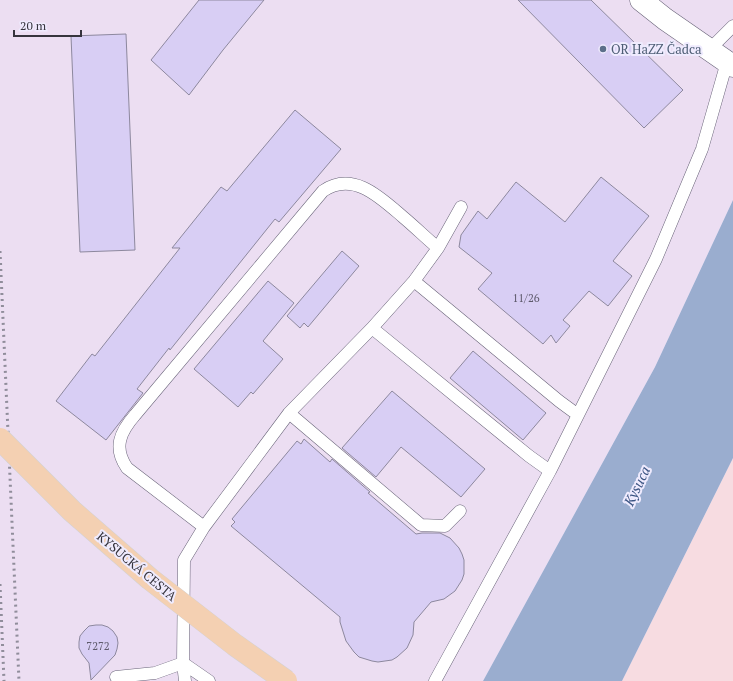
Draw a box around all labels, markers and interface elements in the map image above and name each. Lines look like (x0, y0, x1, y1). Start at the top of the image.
scale bar (14, 12, 81, 38)
text: 20 m (20, 18, 47, 33)
place label: OR HaZZ Čadca (611, 40, 702, 58)
marker: OR HaZZ Čadca (598, 44, 608, 54)
house number: 11/26 (512, 291, 540, 305)
water label: Kysuca (618, 463, 654, 510)
street label: KYSUCKÁ CESTA (93, 527, 181, 605)
house number: 7272 (86, 639, 110, 653)

